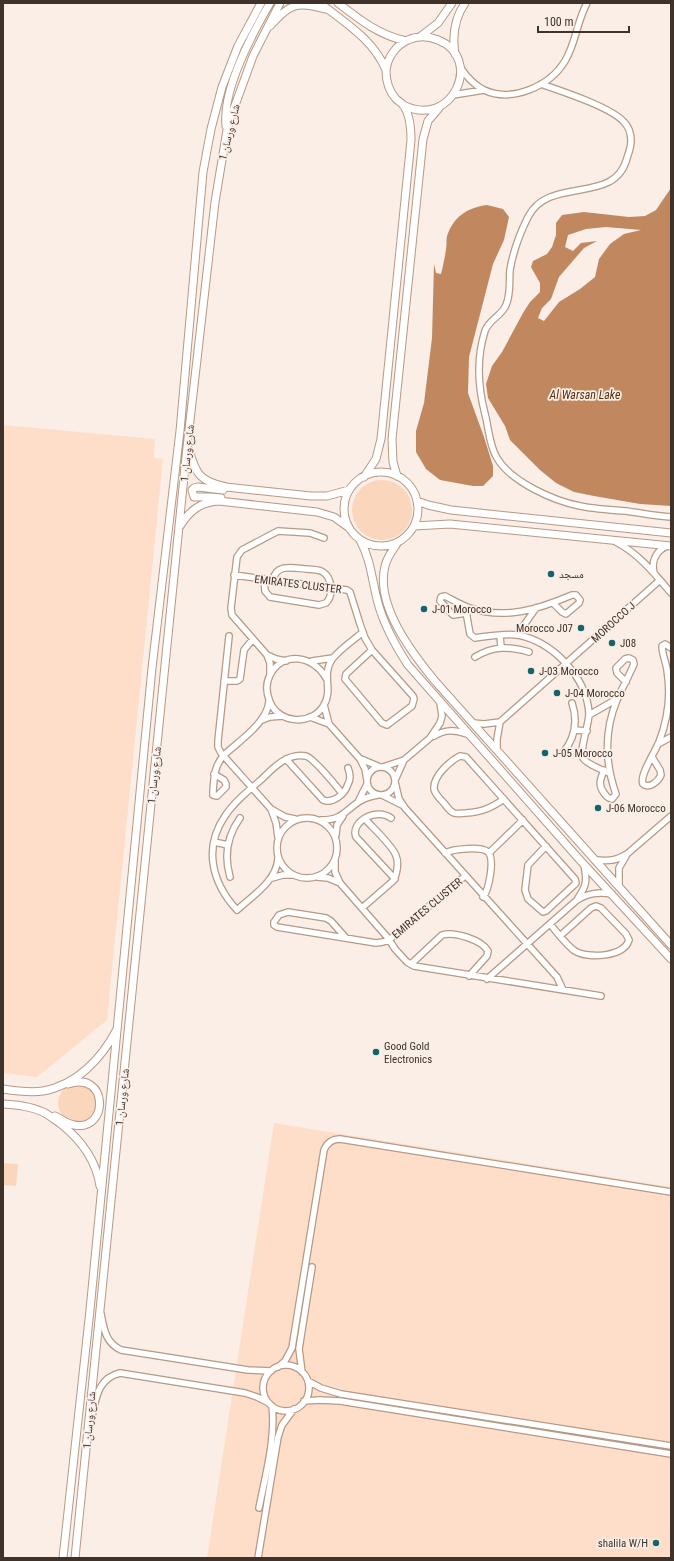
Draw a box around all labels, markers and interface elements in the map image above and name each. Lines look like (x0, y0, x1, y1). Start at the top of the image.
scale bar (538, 8, 629, 34)
text: 100 m (544, 15, 574, 29)
street label: شارع ورسان 1 (216, 103, 243, 161)
water label: Al Warsan Lake (549, 388, 621, 402)
street label: شارع ورسان 1 (178, 424, 197, 482)
place label: مسجد (559, 568, 584, 581)
marker: مسجد (546, 569, 556, 579)
street label: EMIRATES CLUSTER (254, 573, 342, 596)
street label: MOROCCO J (589, 599, 638, 645)
place label: J-01 Morocco (432, 603, 492, 616)
marker: J-01 Morocco (419, 604, 429, 614)
place label: Morocco J07 (516, 622, 573, 635)
marker: Morocco J07 (576, 623, 586, 633)
place label: J08 (620, 637, 636, 650)
marker: J08 (607, 638, 617, 648)
place label: J-03 Morocco (539, 665, 599, 678)
marker: J-03 Morocco (526, 666, 536, 676)
place label: J-04 Morocco (565, 687, 625, 700)
marker: J-04 Morocco (552, 688, 562, 698)
street label: شارع ورسان 1 (145, 746, 164, 804)
place label: J-05 Morocco (553, 747, 613, 760)
marker: J-05 Morocco (540, 748, 550, 758)
place label: J-06 Morocco (606, 802, 666, 815)
marker: J-06 Morocco (593, 803, 603, 813)
street label: EMIRATES CLUSTER (390, 875, 465, 941)
place label: Good Gold Electronics (384, 1040, 432, 1066)
marker: Good Gold Electronics (371, 1047, 381, 1057)
street label: شارع ورسان 1 (113, 1068, 132, 1126)
street label: شارع ورسان 1 (81, 1391, 98, 1449)
place label: shalila W/H (598, 1537, 648, 1550)
marker: shalila W/H (651, 1538, 661, 1548)

